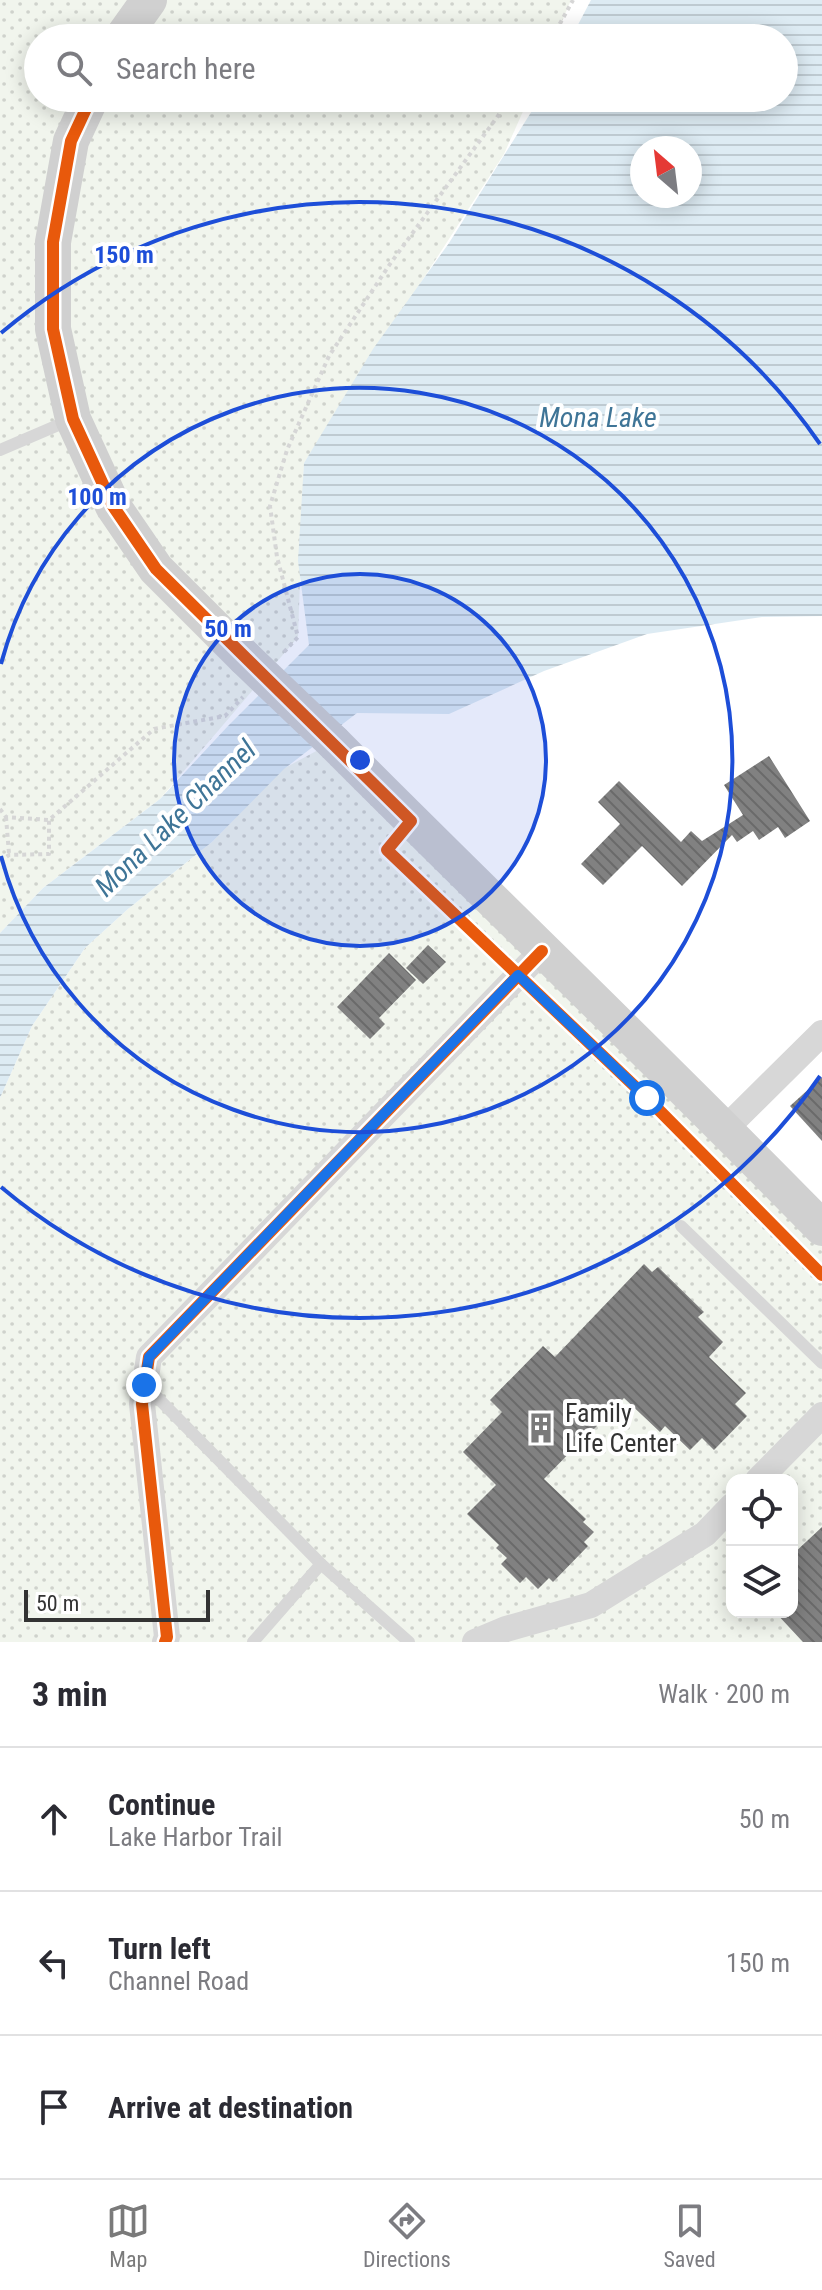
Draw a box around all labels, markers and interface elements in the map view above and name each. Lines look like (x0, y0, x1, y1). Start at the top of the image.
search box (24, 24, 798, 112)
icon: search (52, 46, 96, 90)
text: Search here (116, 51, 256, 86)
north arrow (630, 136, 702, 208)
text: 150 m (94, 241, 154, 269)
water label: Mona Lake (539, 401, 657, 434)
text: 100 m (67, 483, 127, 511)
text: 50 m (204, 615, 252, 643)
water label: Mona Lake Channel (88, 733, 263, 903)
centre of rings (346, 746, 374, 774)
route start (629, 1080, 665, 1116)
route end (126, 1367, 162, 1403)
place label: Family Life Center (565, 1398, 677, 1458)
building icon: Family Life Center (524, 1411, 558, 1445)
map controls (726, 1474, 798, 1618)
button: locate (726, 1474, 798, 1546)
button: layers (726, 1546, 798, 1618)
scale bar (24, 1586, 210, 1622)
text: 50 m (36, 1591, 79, 1616)
text: 3 min (32, 1674, 108, 1714)
text: Walk · 200 m (658, 1679, 790, 1709)
text: Continue (108, 1787, 215, 1822)
icon: ahead (32, 1797, 76, 1841)
text: 50 m (739, 1804, 790, 1834)
text: Lake Harbor Trail (108, 1822, 283, 1852)
text: Turn left (108, 1931, 211, 1966)
icon: left (32, 1941, 76, 1985)
text: 150 m (726, 1948, 790, 1978)
text: Channel Road (108, 1966, 249, 1996)
icon: arrive (32, 2085, 76, 2129)
text: Arrive at destination (108, 2090, 353, 2125)
tab: Map (106, 2199, 150, 2272)
tab: Directions (363, 2199, 451, 2272)
tab: Saved (663, 2199, 716, 2272)

